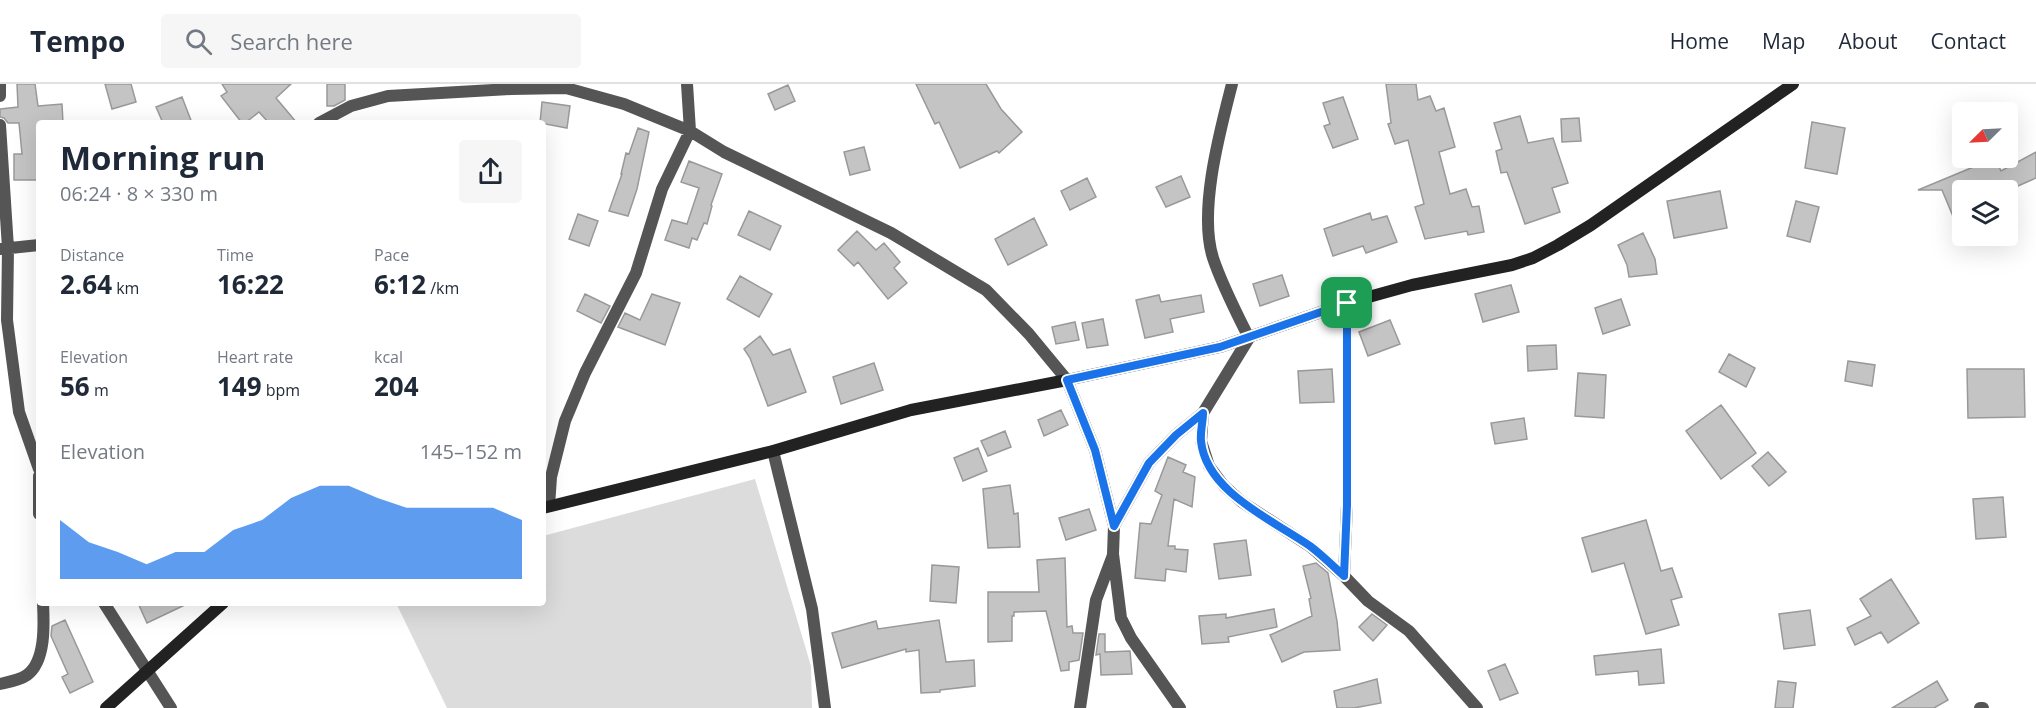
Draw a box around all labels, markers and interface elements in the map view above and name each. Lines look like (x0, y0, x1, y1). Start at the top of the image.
search box (161, 14, 581, 68)
text: Tempo (30, 22, 125, 60)
icon: search (182, 25, 215, 58)
text: Search here (230, 26, 353, 56)
text: Home (1670, 27, 1729, 55)
text: Map (1762, 27, 1805, 55)
text: About (1838, 27, 1898, 55)
text: Contact (1931, 27, 2006, 55)
north arrow (1952, 102, 2018, 168)
map controls (1952, 102, 2018, 246)
text: Morning run (60, 135, 266, 180)
button: share (459, 140, 522, 203)
text: 06:24 · 8 × 330 m (60, 180, 218, 207)
button: layers (1952, 180, 2018, 246)
text: Distance (60, 244, 124, 266)
text: Time (217, 244, 254, 266)
text: Pace (374, 244, 409, 266)
text: 2.64 (60, 266, 112, 302)
text: 16:22 (217, 266, 284, 302)
text: 6:12 (374, 266, 426, 302)
text: km (112, 277, 139, 299)
text: /km (426, 277, 459, 299)
pin (1321, 277, 1372, 328)
icon: arrive (1330, 286, 1363, 319)
text: Elevation (60, 346, 128, 368)
text: Heart rate (217, 346, 293, 368)
text: kcal (374, 346, 403, 368)
text: 56 (60, 368, 90, 404)
text: 149 (217, 368, 262, 404)
text: 204 (374, 368, 419, 404)
text: m (90, 379, 109, 401)
text: bpm (262, 379, 300, 401)
text: Elevation (60, 438, 145, 465)
text: 145–152 m (420, 438, 522, 465)

